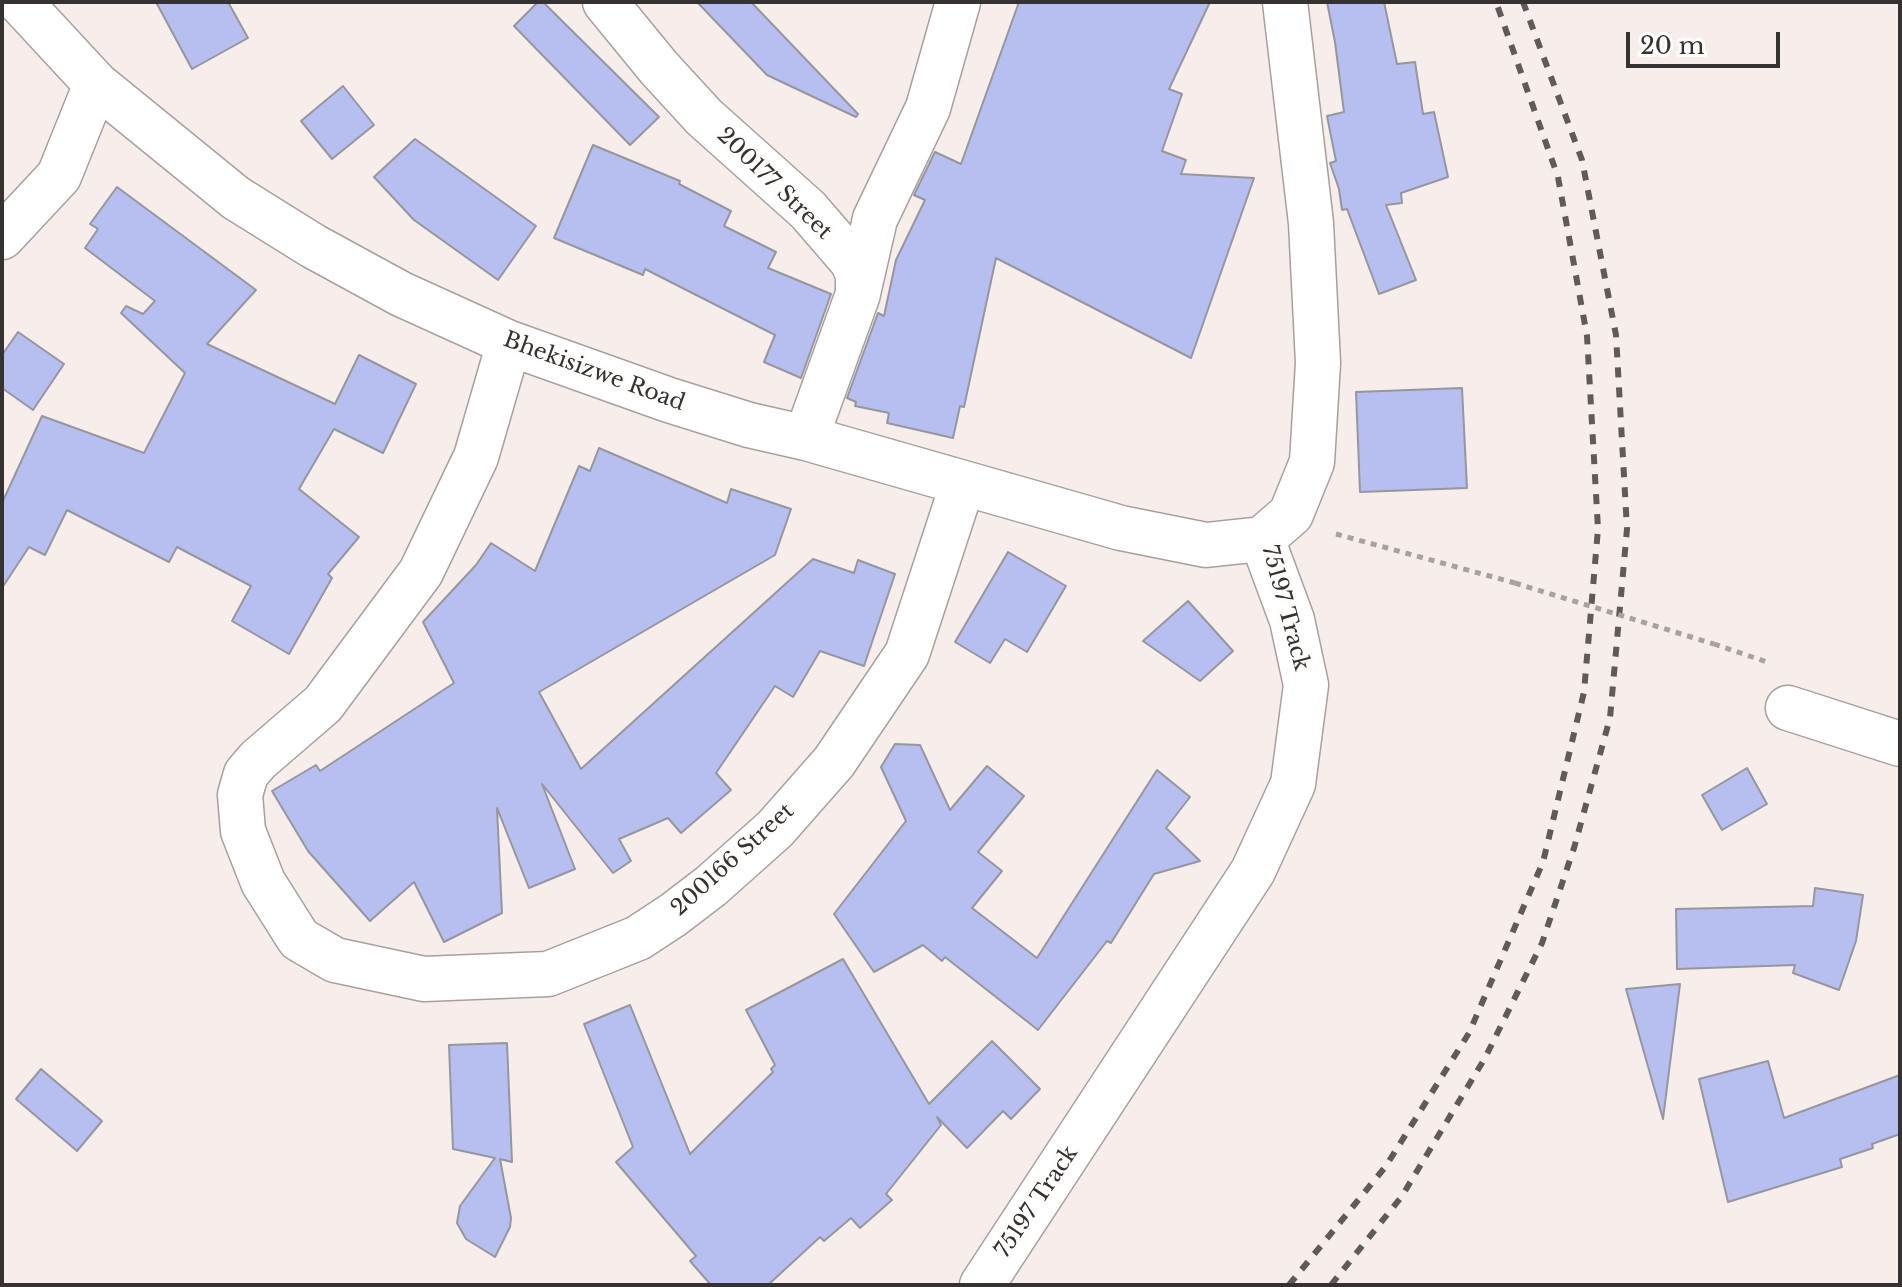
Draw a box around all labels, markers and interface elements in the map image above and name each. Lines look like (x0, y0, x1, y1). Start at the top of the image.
scale bar (1630, 16, 1784, 66)
text: 20 m (1640, 31, 1705, 60)
street label: 200177 Street (711, 123, 837, 245)
street label: Bhekisizwe Road (500, 327, 688, 417)
street label: 75197 Track (1256, 542, 1314, 674)
street label: 200166 Street (666, 798, 800, 922)
street label: 75197 Track (990, 1141, 1084, 1263)

